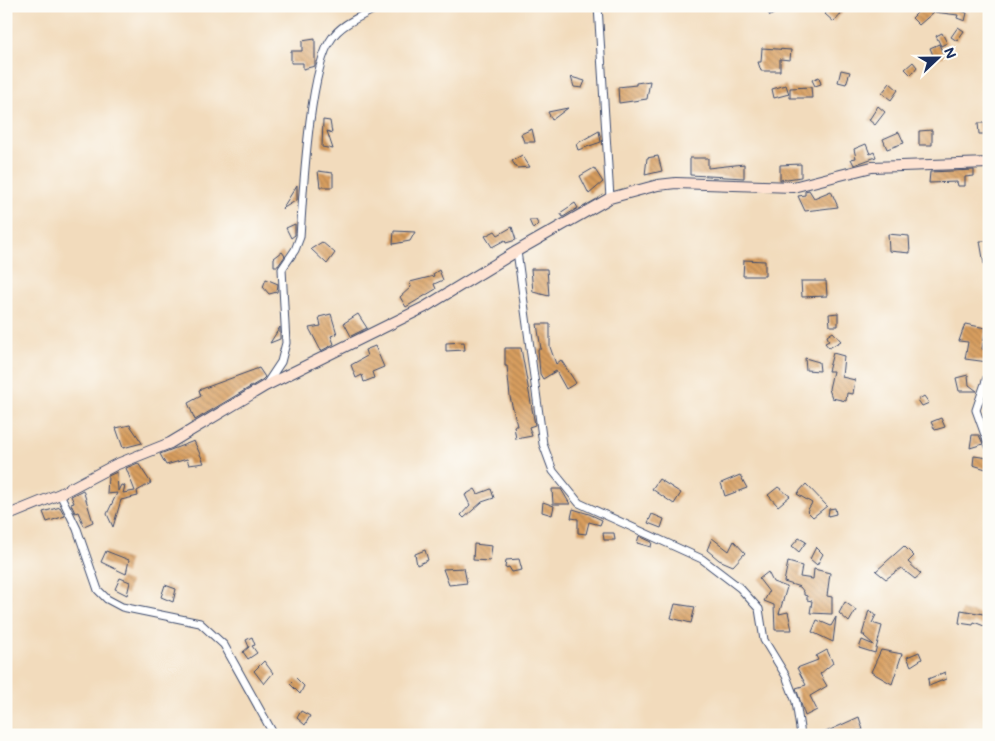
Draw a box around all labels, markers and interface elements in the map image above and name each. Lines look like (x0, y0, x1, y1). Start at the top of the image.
north arrow (912, 32, 962, 82)
text: N (940, 44, 961, 61)

